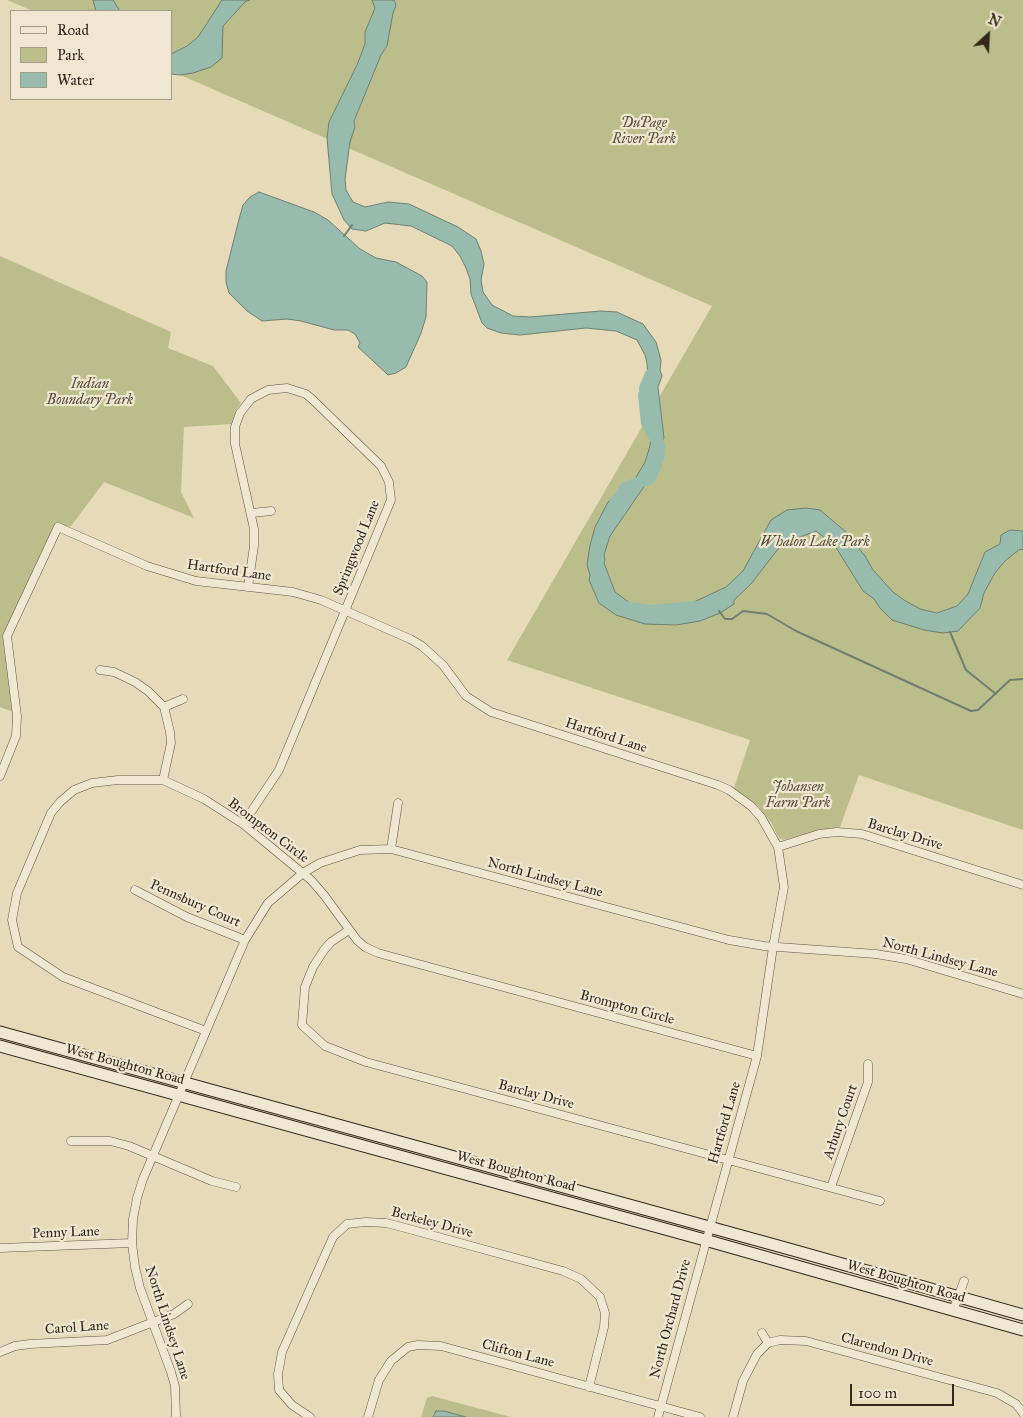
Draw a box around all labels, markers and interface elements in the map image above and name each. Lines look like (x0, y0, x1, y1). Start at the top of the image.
legend (10, 10, 172, 100)
north arrow (963, 10, 1013, 60)
text: N (986, 11, 1004, 31)
text: Road (57, 21, 89, 39)
text: Park (57, 46, 84, 64)
text: Water (57, 71, 94, 89)
park label: DuPage River Park (612, 116, 676, 148)
park label: Indian Boundary Park (47, 377, 133, 410)
street label: Springwood Lane (330, 498, 384, 598)
park label: Whalon Lake Park (760, 535, 870, 551)
street label: Hartford Lane (186, 557, 272, 585)
street label: Hartford Lane (563, 715, 649, 757)
park label: Johansen Farm Park (766, 780, 830, 812)
street label: Brompton Circle (224, 795, 312, 867)
street label: Barclay Drive (865, 816, 945, 854)
street label: North Lindsey Lane (486, 855, 604, 901)
street label: Pennsbury Court (147, 877, 243, 931)
street label: North Lindsey Lane (881, 935, 999, 981)
street label: Brompton Circle (578, 987, 676, 1029)
street label: West Boughton Road (64, 1041, 186, 1089)
street label: Barclay Drive (496, 1077, 576, 1113)
street label: Hartford Lane (705, 1080, 745, 1166)
street label: Arbury Court (820, 1082, 862, 1162)
street label: West Boughton Road (455, 1148, 577, 1196)
street label: Berkeley Drive (389, 1204, 475, 1242)
street label: Penny Lane (32, 1223, 100, 1243)
street label: West Boughton Road (845, 1257, 967, 1307)
street label: North Orchard Drive (647, 1258, 695, 1380)
street label: North Lindsey Lane (141, 1264, 193, 1382)
street label: Carol Lane (44, 1317, 110, 1339)
street label: Clarendon Drive (839, 1330, 935, 1370)
street label: Clifton Lane (480, 1336, 556, 1372)
scale bar (853, 1374, 957, 1406)
text: 100 m (858, 1384, 897, 1402)

